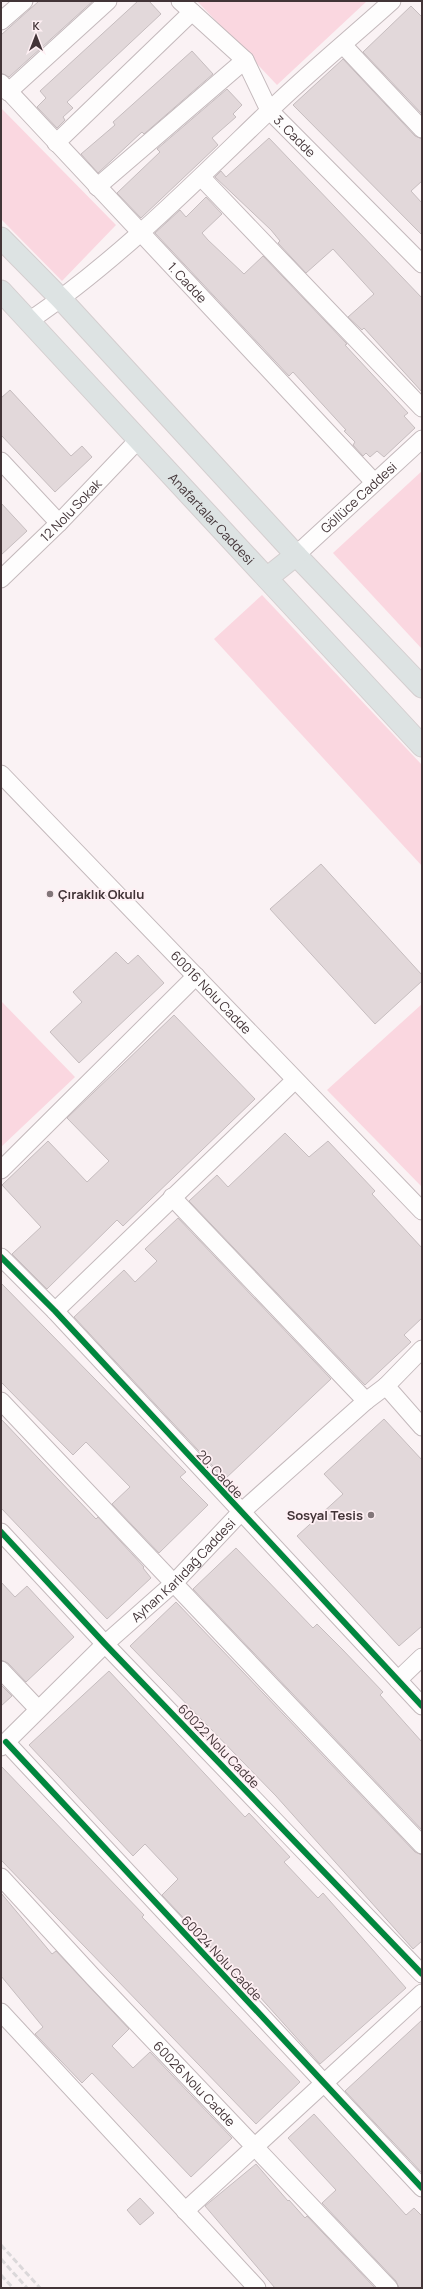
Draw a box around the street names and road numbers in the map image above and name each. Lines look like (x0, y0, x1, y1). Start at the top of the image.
street label: 3. Cadde (270, 111, 320, 161)
street label: 1. Cadde (164, 258, 211, 307)
street label: Göllüce Caddesi (317, 458, 400, 537)
street label: Anafartalar Caddesi (165, 469, 259, 568)
street label: 12 Nolu Sokak (36, 474, 106, 546)
street label: 60016 Nolu Cadde (167, 947, 256, 1038)
street label: 20. Cadde (193, 1446, 248, 1503)
street label: Ayhan Karlıdağ Caddesi (127, 1515, 239, 1626)
street label: 60022 Nolu Cadde (174, 1700, 264, 1792)
street label: 60024 Nolu Cadde (178, 1911, 267, 2005)
street label: 60026 Nolu Cadde (149, 2037, 240, 2130)

